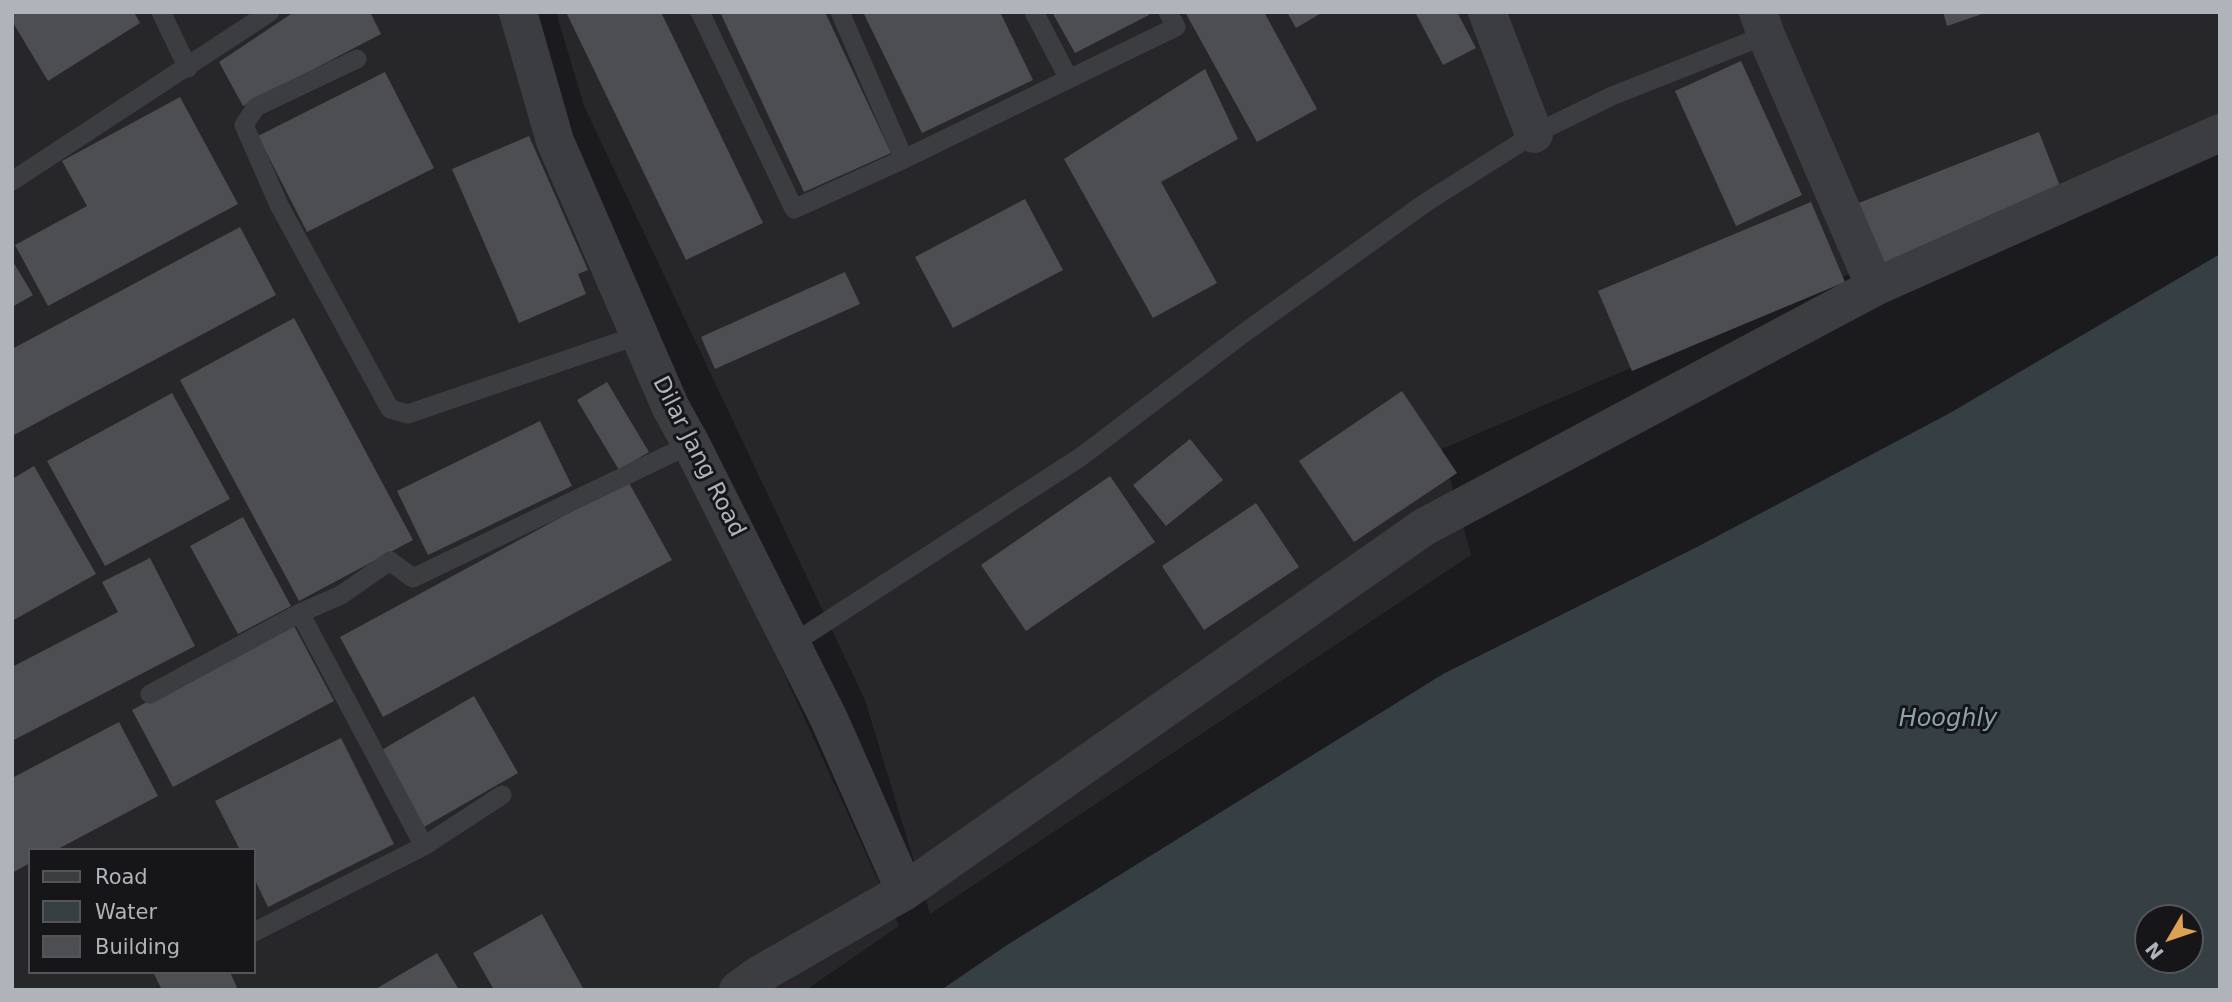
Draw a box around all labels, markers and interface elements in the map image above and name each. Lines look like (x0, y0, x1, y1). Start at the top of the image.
street label: Dilar Jang Road (646, 372, 750, 542)
water label: Hooghly (1899, 706, 1997, 734)
legend (28, 848, 256, 974)
text: Road (95, 865, 148, 889)
text: Water (95, 900, 157, 924)
north arrow (2134, 904, 2204, 974)
text: Building (95, 935, 180, 959)
text: N (2141, 938, 2168, 964)

